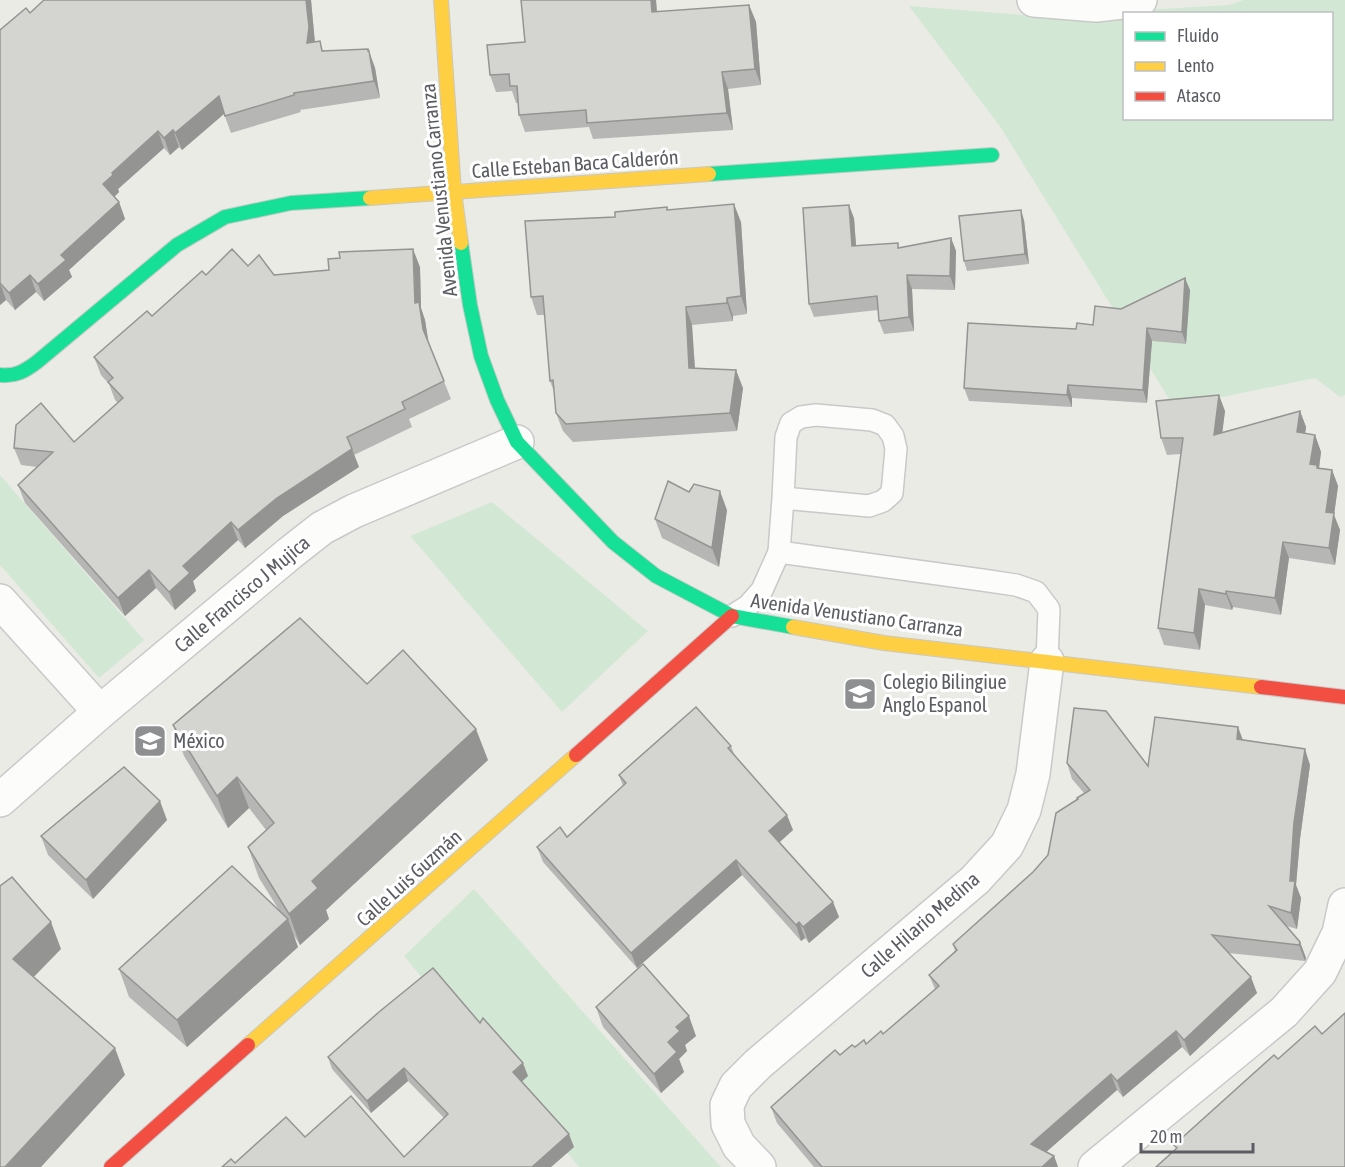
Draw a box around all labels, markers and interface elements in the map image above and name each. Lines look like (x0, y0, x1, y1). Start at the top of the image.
legend (1123, 12, 1333, 120)
text: Fluido (1177, 25, 1219, 46)
text: Lento (1177, 55, 1214, 76)
street label: Avenida Venustiano Carranza (416, 82, 461, 298)
text: Atasco (1177, 85, 1221, 106)
street label: Calle Esteban Baca Calderón (471, 145, 679, 182)
street label: Calle Francisco J Mujica (169, 530, 314, 657)
street label: Avenida Venustiano Carranza (749, 588, 965, 641)
place label: Colegio Bilingiue Anglo Espanol (883, 670, 1007, 716)
school or university icon: Colegio Bilingiue Anglo Espanol (842, 676, 878, 712)
school or university icon: México (132, 723, 168, 759)
place label: México (173, 729, 225, 752)
street label: Calle Luis Guzmán (351, 825, 466, 931)
street label: Calle Hilario Medina (856, 867, 984, 982)
scale bar (1141, 1116, 1254, 1154)
text: 20 m (1150, 1126, 1182, 1147)

